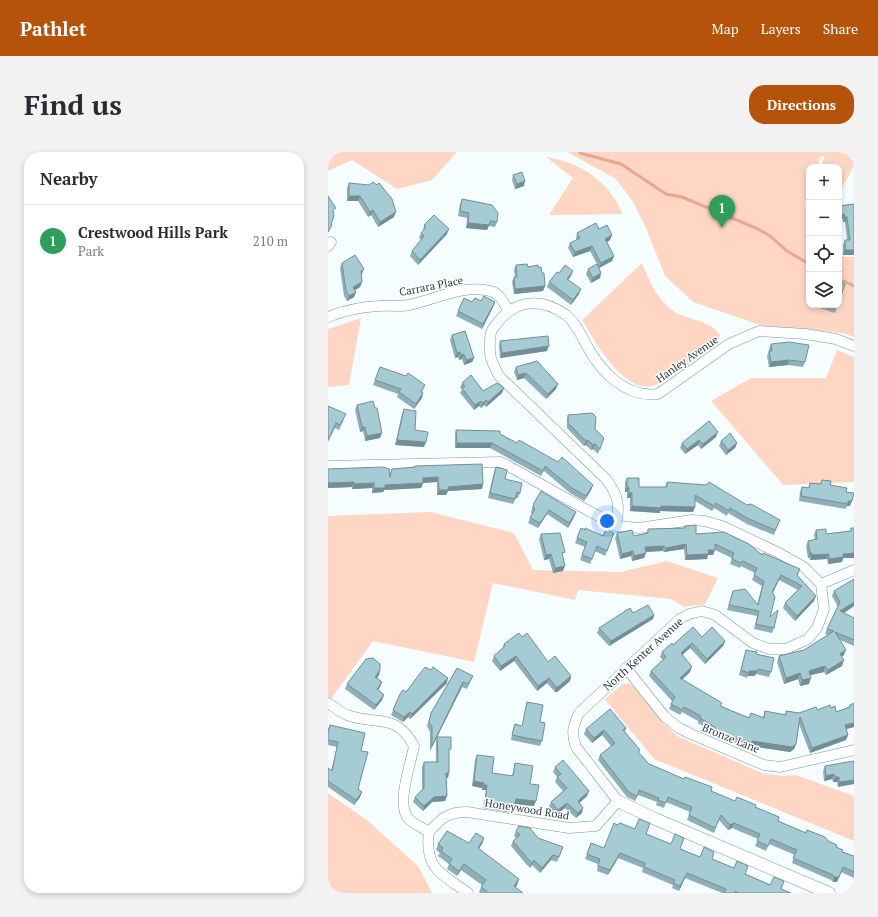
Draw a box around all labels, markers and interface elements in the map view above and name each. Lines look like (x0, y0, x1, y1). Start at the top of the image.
text: Pathlet (20, 16, 86, 41)
text: Map (712, 19, 739, 38)
text: Layers (761, 19, 801, 38)
text: Share (823, 19, 858, 38)
button: Directions (749, 85, 854, 124)
text: Find us (24, 86, 122, 123)
map controls (806, 164, 842, 308)
button: + (806, 164, 842, 200)
text: Nearby (40, 167, 98, 190)
pin: 1 (709, 195, 735, 228)
button: − (806, 200, 842, 236)
text: Crestwood Hills Park (78, 222, 228, 242)
text: 1 (49, 232, 57, 250)
text: 210 m (253, 232, 288, 250)
button: locate (806, 236, 842, 272)
text: Park (78, 242, 104, 260)
button: layers (806, 272, 842, 308)
street label: Carrara Place (398, 273, 465, 299)
street label: Hanley Avenue (653, 332, 721, 386)
your location (597, 511, 617, 531)
street label: North Kenter Avenue (600, 614, 686, 694)
street label: Bronze Lane (700, 720, 762, 756)
street label: Honeywood Road (484, 795, 570, 823)

